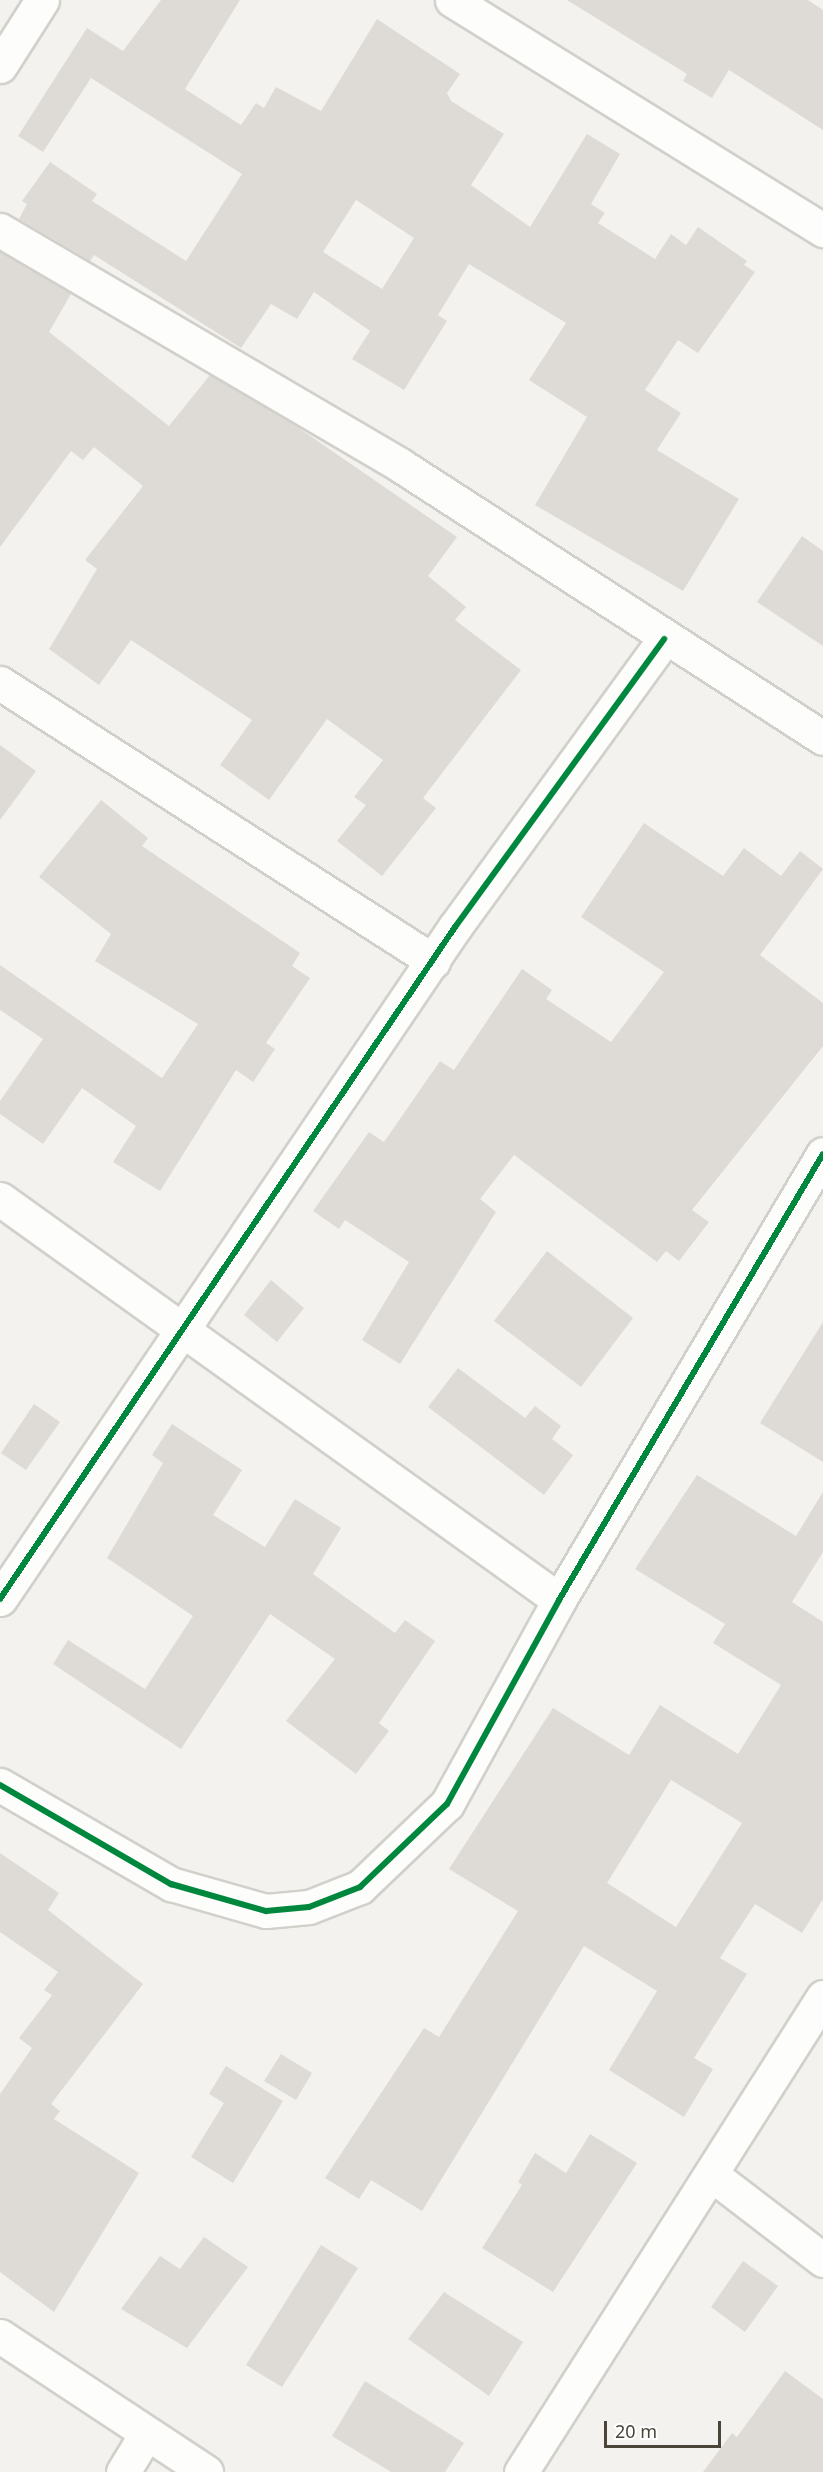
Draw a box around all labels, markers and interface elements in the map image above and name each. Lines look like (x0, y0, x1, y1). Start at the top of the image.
scale bar (607, 2409, 724, 2447)
text: 20 m (615, 2419, 657, 2443)

